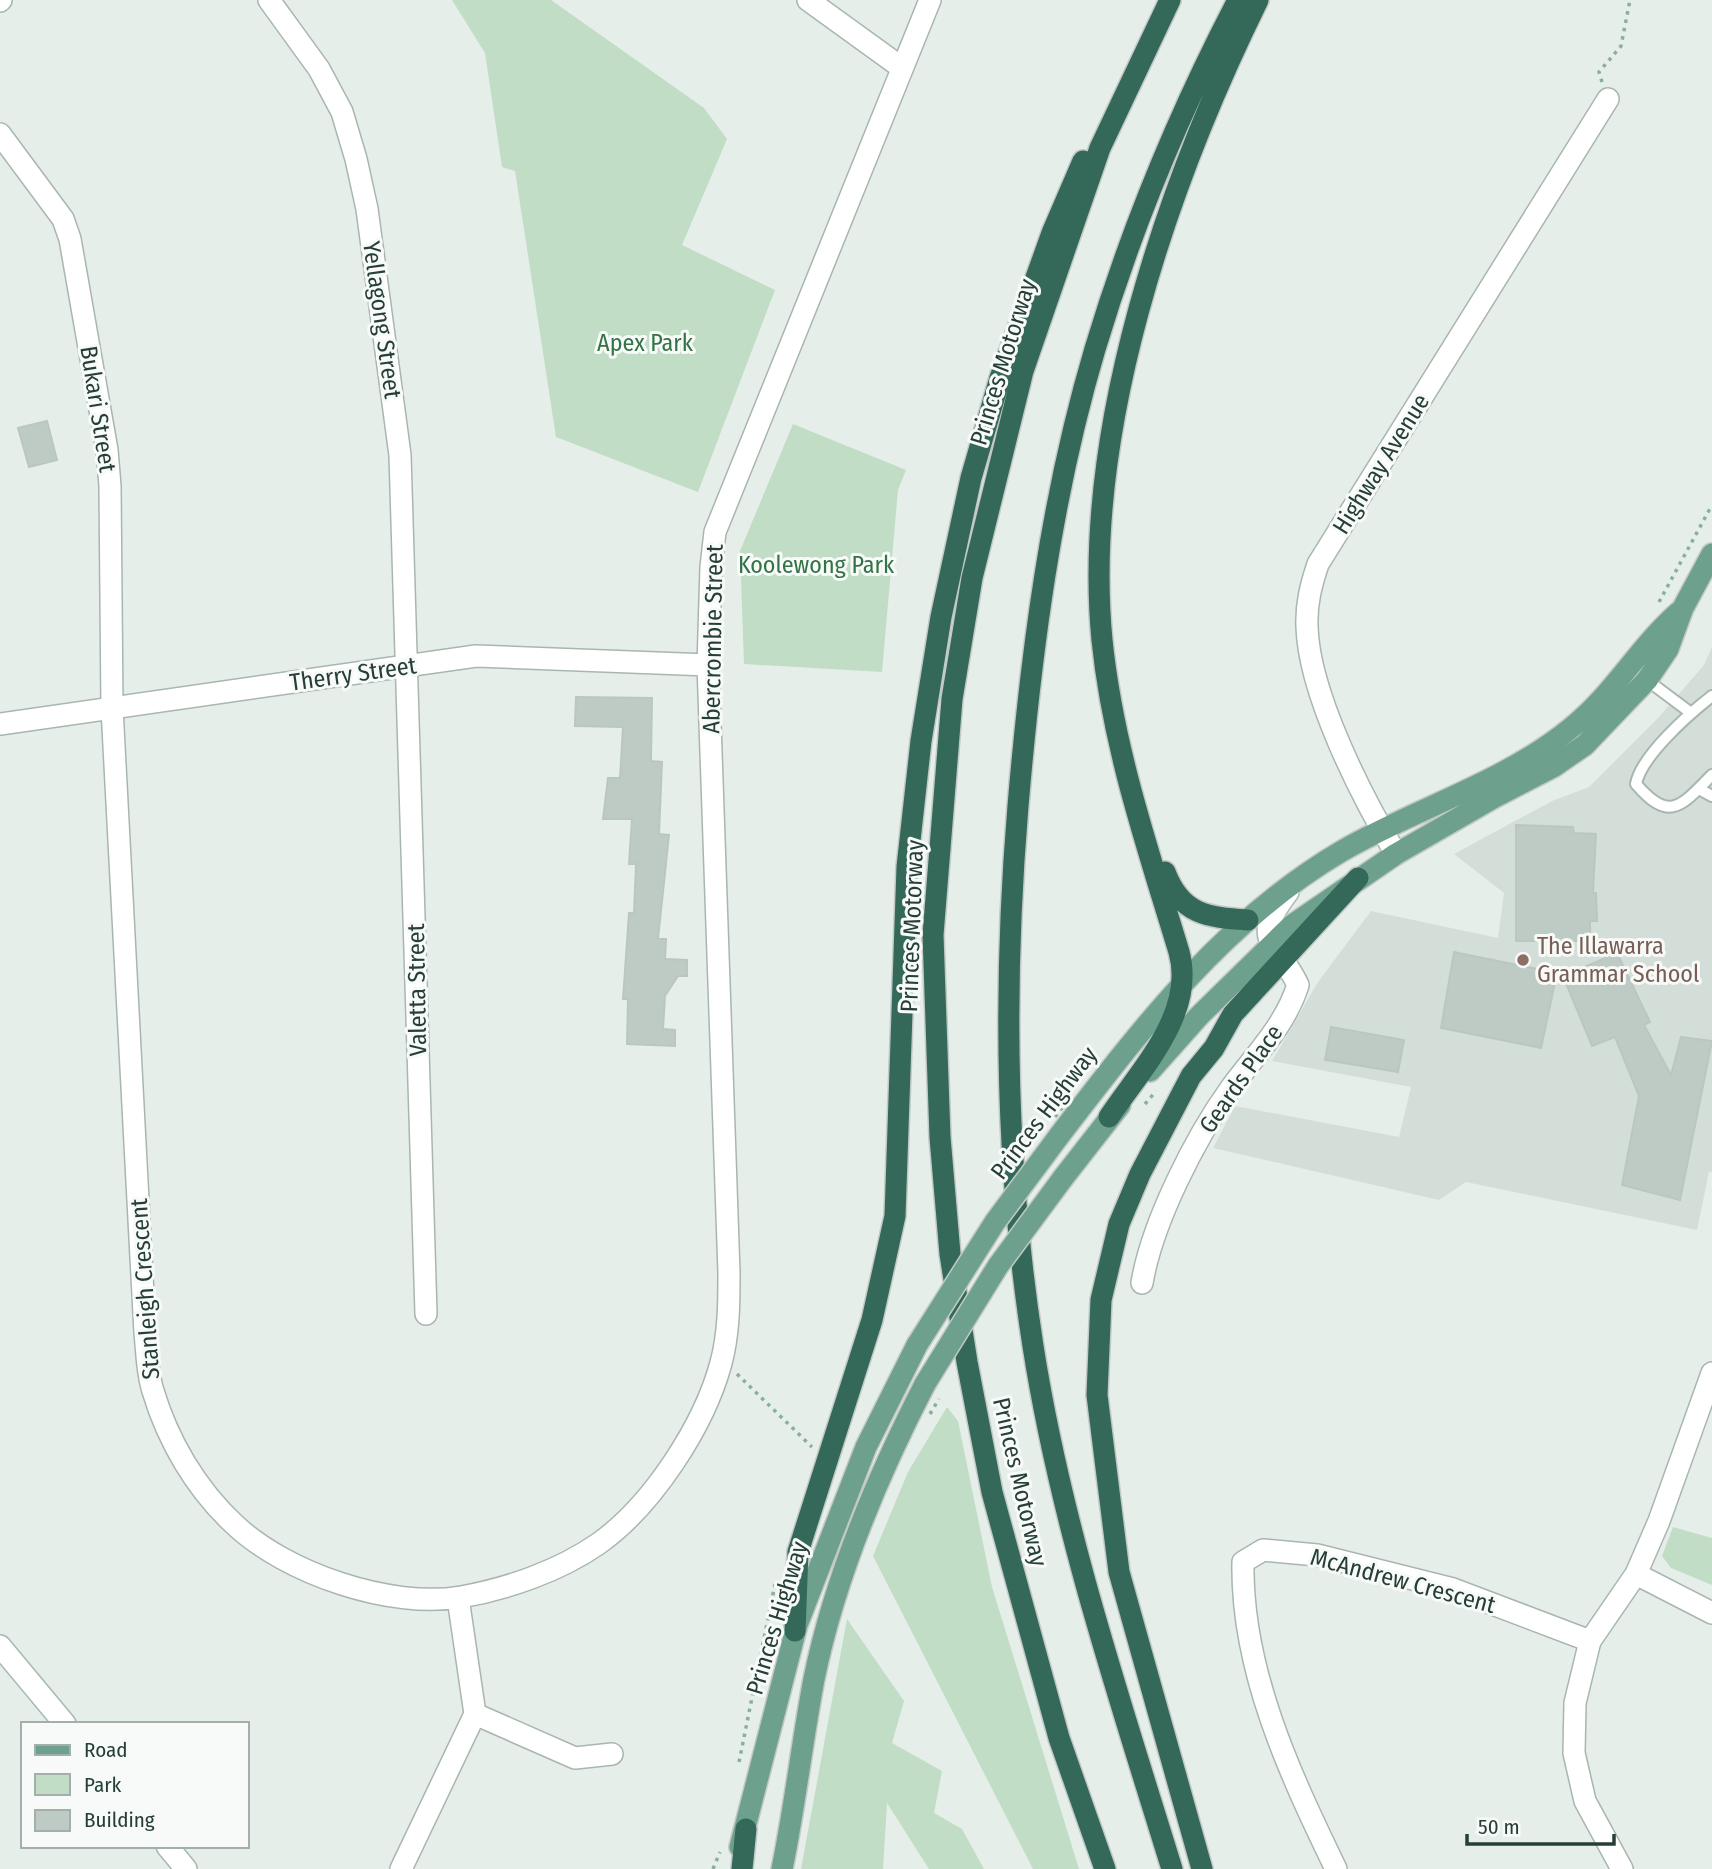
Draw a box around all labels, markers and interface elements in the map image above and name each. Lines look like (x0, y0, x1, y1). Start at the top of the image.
street label: Yellagong Street (357, 240, 407, 401)
street label: Princes Motorway (964, 275, 1042, 449)
park label: Apex Park (597, 329, 694, 357)
street label: Bukari Street (74, 344, 122, 474)
street label: Highway Avenue (1327, 389, 1435, 539)
street label: Abercrombie Street (697, 544, 729, 734)
park label: Koolewong Park (738, 551, 895, 579)
street label: Therry Street (288, 651, 418, 697)
street label: Princes Motorway (895, 839, 929, 1013)
street label: Valetta Street (402, 923, 432, 1057)
place label: The Illawarra Grammar School (1537, 932, 1699, 988)
marker: The Illawarra Grammar School (1515, 952, 1531, 968)
street label: Geards Place (1194, 1020, 1288, 1138)
street label: Princes Highway (985, 1041, 1103, 1185)
street label: Stanleigh Crescent (125, 1197, 165, 1381)
street label: Princes Motorway (987, 1395, 1053, 1569)
street label: Princes Highway (740, 1538, 814, 1698)
street label: McAndrew Crescent (1308, 1543, 1499, 1619)
legend (21, 1722, 248, 1848)
text: Road (84, 1737, 128, 1763)
text: Park (84, 1772, 122, 1798)
scale bar (1467, 1802, 1614, 1846)
text: Building (84, 1807, 155, 1833)
text: 50 m (1478, 1814, 1520, 1840)

